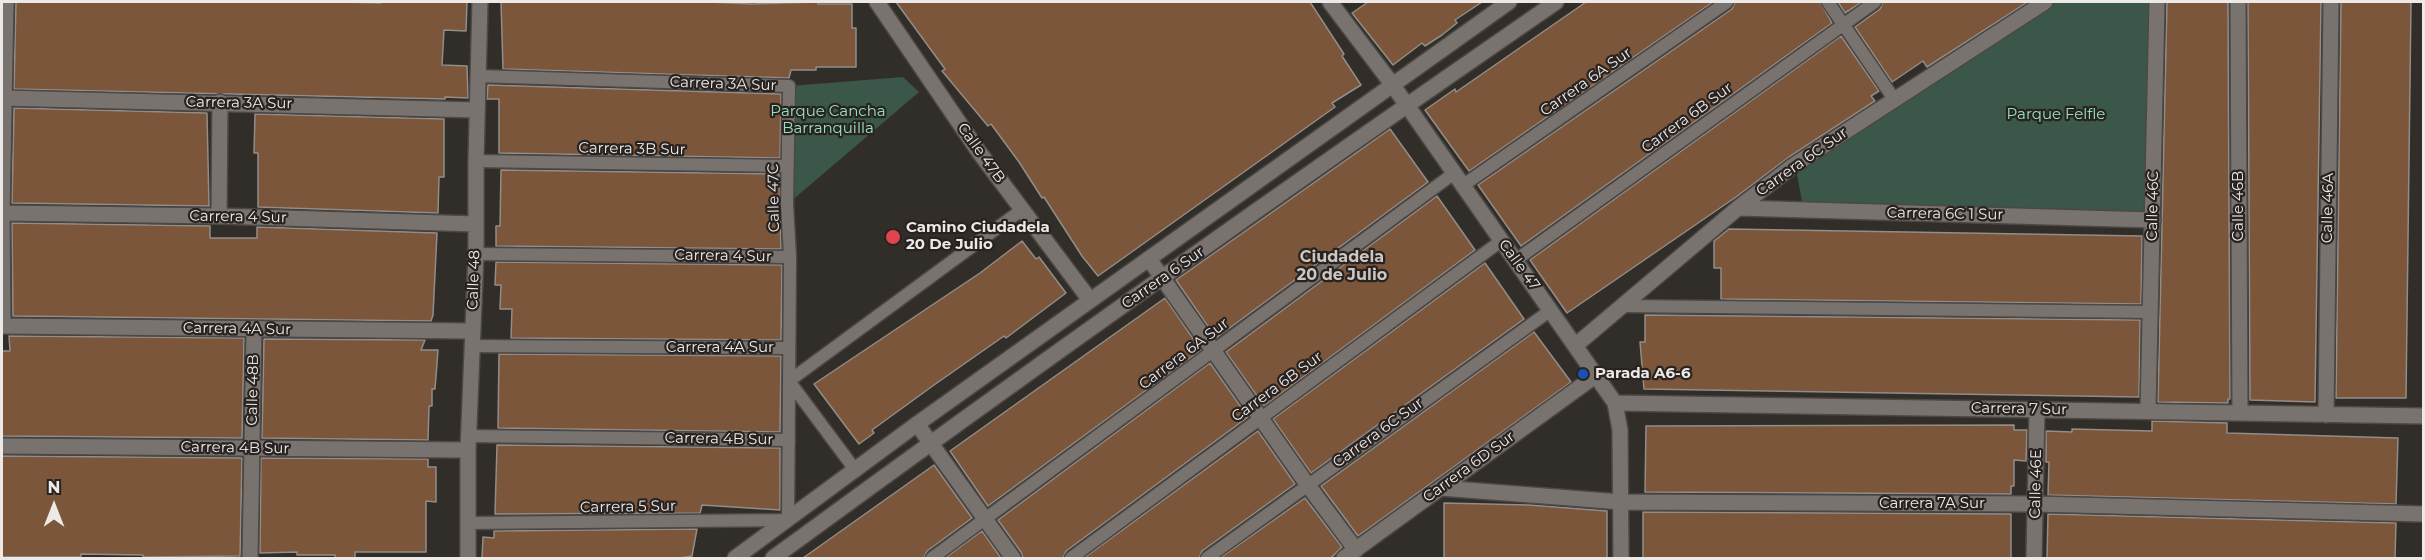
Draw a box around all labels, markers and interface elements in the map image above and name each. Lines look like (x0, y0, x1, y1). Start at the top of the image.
street label: Carrera 6A Sur (1537, 44, 1635, 120)
street label: Carrera 3A Sur (669, 73, 777, 95)
street label: Carrera 6B Sur (1638, 79, 1736, 157)
street label: Carrera 3A Sur (185, 93, 293, 113)
park label: Parque Cancha Barranquilla (770, 103, 886, 138)
park label: Parque Felfle (2007, 106, 2105, 124)
street label: Calle 47B (953, 119, 1009, 187)
street label: Carrera 6C Sur (1753, 124, 1851, 200)
street label: Carrera 3B Sur (578, 139, 686, 159)
street label: Calle 47C (764, 163, 784, 233)
street label: Calle 46C (2143, 171, 2163, 241)
street label: Calle 46B (2230, 171, 2248, 241)
street label: Calle 46A (2318, 173, 2338, 243)
street label: Carrera 6C 1 Sur (1887, 204, 2003, 224)
street label: Carrera 4 Sur (189, 207, 287, 227)
place label: Camino Ciudadela 20 De Julio (906, 219, 1050, 254)
marker: Camino Ciudadela 20 De Julio (884, 228, 902, 246)
street label: Calle 47 (1495, 236, 1543, 294)
street label: Carrera 6 Sur (1118, 243, 1208, 313)
street label: Carrera 4 Sur (674, 246, 772, 266)
district label: Ciudadela 20 de Julio (1297, 247, 1387, 285)
street label: Calle 48 (464, 250, 484, 310)
street label: Carrera 6A Sur (1136, 314, 1232, 394)
street label: Carrera 4A Sur (183, 319, 291, 339)
street label: Carrera 4A Sur (666, 339, 774, 357)
street label: Carrera 6B Sur (1228, 348, 1326, 426)
street label: Calle 48B (243, 354, 263, 426)
place label: Parada A6-6 (1595, 365, 1690, 383)
marker: Parada A6-6 (1576, 367, 1590, 381)
street label: Carrera 6C Sur (1329, 394, 1427, 472)
street label: Carrera 7 Sur (1971, 399, 2067, 419)
street label: Carrera 6D Sur (1420, 428, 1518, 506)
street label: Carrera 4B Sur (664, 429, 774, 449)
street label: Carrera 4B Sur (180, 438, 290, 458)
street label: Calle 46E (2026, 449, 2046, 519)
north arrow (24, 476, 84, 536)
text: N (48, 478, 60, 497)
street label: Carrera 7A Sur (1879, 495, 1985, 513)
street label: Carrera 5 Sur (580, 497, 676, 517)

